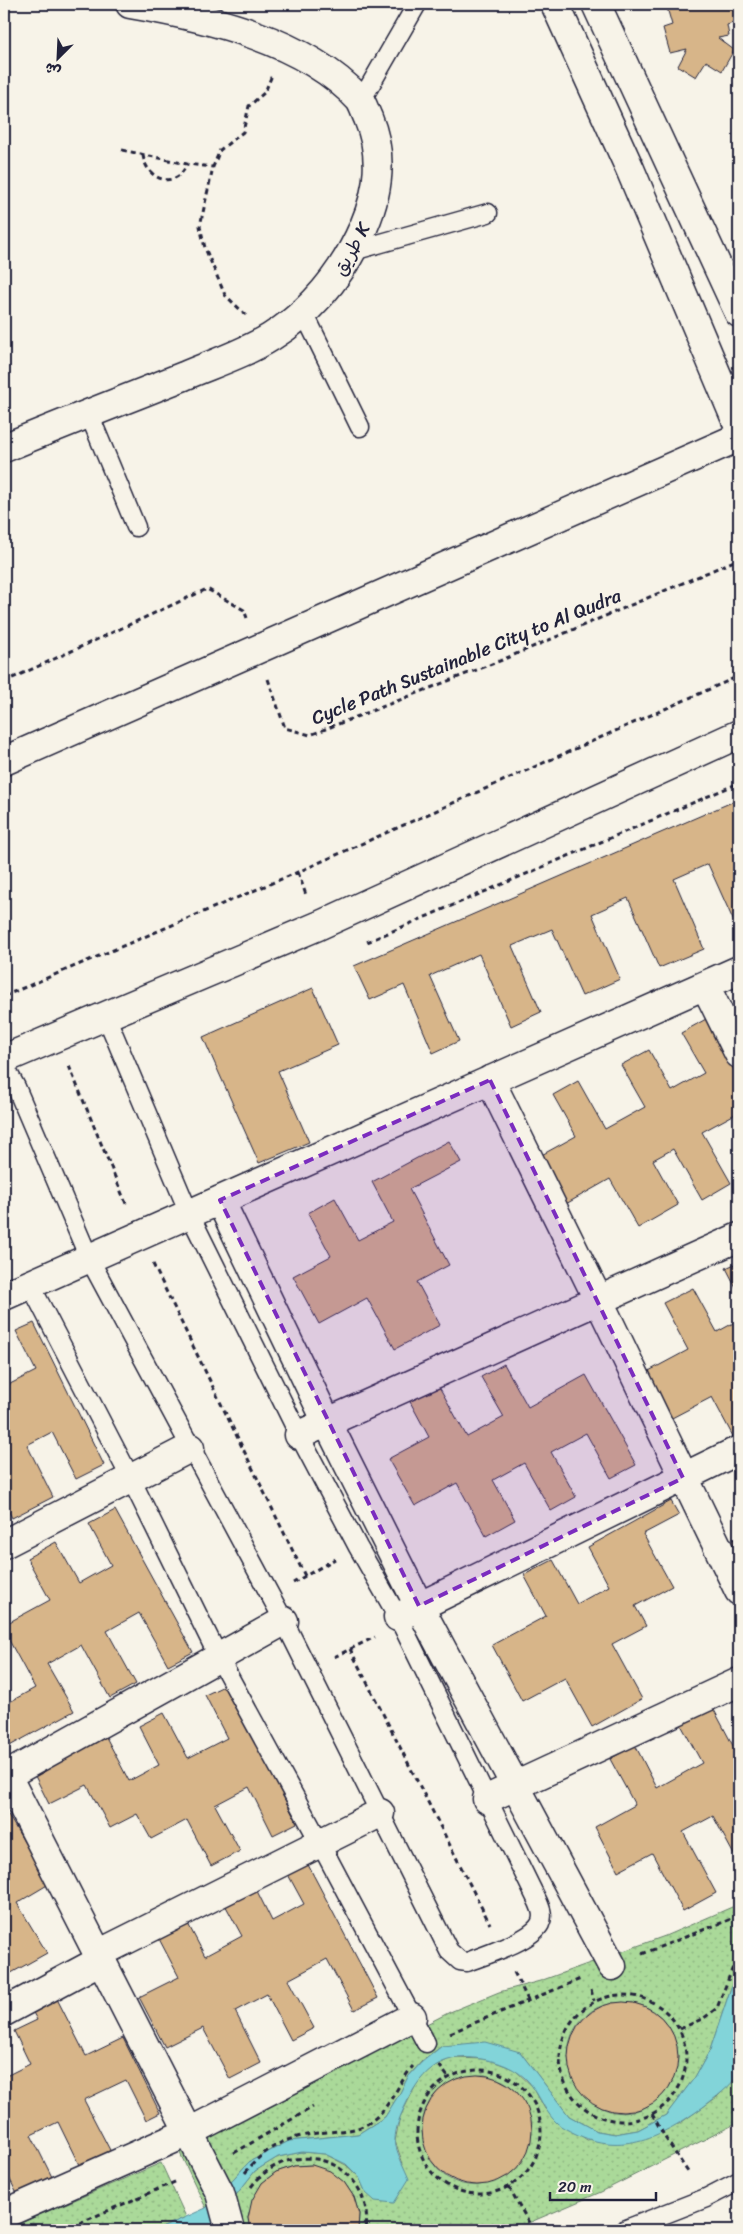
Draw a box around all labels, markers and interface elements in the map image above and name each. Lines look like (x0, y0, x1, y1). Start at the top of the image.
north arrow (32, 32, 82, 82)
text: ش (41, 55, 65, 84)
street label: طريق K (324, 215, 380, 282)
street label: Cycle Path Sustainable City to Al Qudra (306, 579, 627, 734)
scale bar (550, 2169, 657, 2201)
text: 20 m (558, 2174, 592, 2200)

